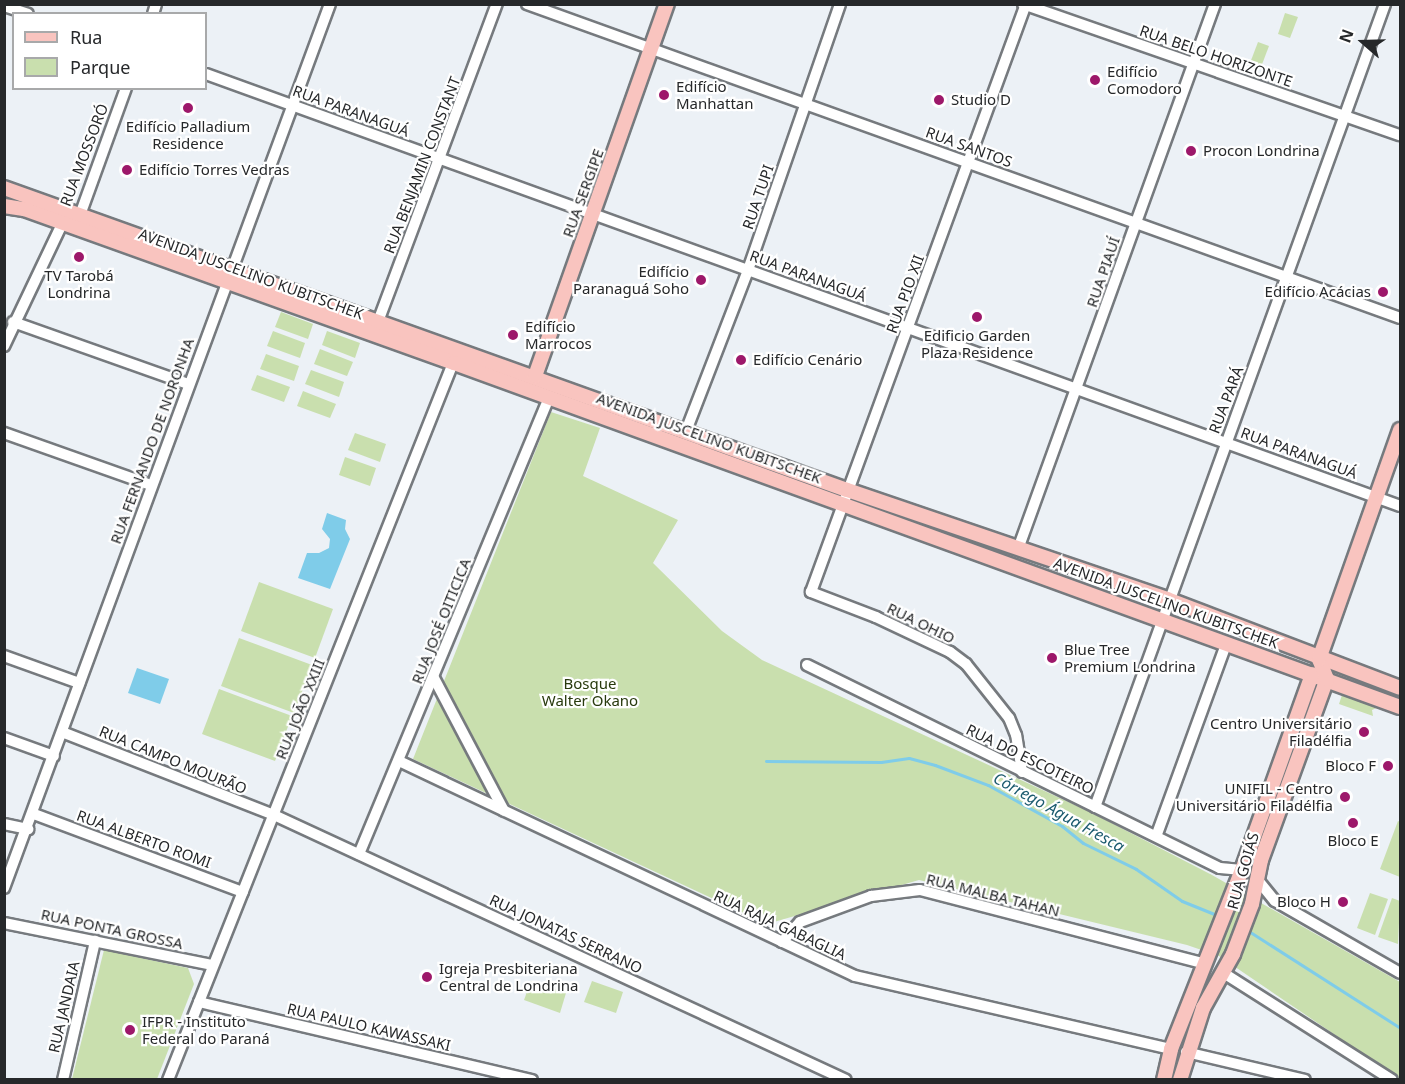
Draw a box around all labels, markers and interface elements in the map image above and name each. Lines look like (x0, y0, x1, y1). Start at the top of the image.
legend (12, 12, 207, 90)
north arrow (1333, 12, 1393, 72)
street label: RUA BELO HORIZONTE (1137, 21, 1295, 91)
text: Rua (70, 25, 102, 49)
text: N (1334, 26, 1359, 46)
text: Parque (70, 55, 130, 79)
place label: Edifício Comodoro (1107, 62, 1182, 97)
marker: Edifício Comodoro (1088, 73, 1102, 87)
street label: RUA BENJAMIN CONSTANT (380, 74, 464, 256)
place label: Edifício Manhattan (676, 77, 753, 112)
street label: RUA PARANAGUÁ (290, 82, 412, 140)
marker: Edifício Manhattan (657, 88, 671, 102)
place label: Studio D (951, 91, 1011, 109)
marker: Studio D (932, 93, 946, 107)
street label: RUA MOSSORÓ (56, 101, 112, 209)
marker: Edifício Palladium Residence (181, 101, 195, 115)
place label: Edifício Palladium Residence (126, 117, 250, 152)
street label: RUA SANTOS (923, 123, 1015, 171)
place label: Procon Londrina (1203, 142, 1320, 160)
marker: Procon Londrina (1184, 144, 1198, 158)
street label: RUA SERGIPE (559, 146, 607, 240)
place label: Edifício Torres Vedras (139, 161, 289, 179)
street label: RUA TUPI (739, 162, 777, 232)
marker: Edifício Torres Vedras (120, 163, 134, 177)
street label: AVENIDA JUSCELINO KUBITSCHEK (136, 225, 366, 323)
street label: RUA PIAUÍ (1083, 234, 1123, 310)
street label: RUA PARANAGUÁ (747, 247, 869, 305)
marker: TV Tarobá Londrina (72, 250, 86, 264)
street label: RUA PIO XII (882, 252, 928, 336)
place label: Edifício Paranaguá Soho (573, 262, 689, 297)
place label: TV Tarobá Londrina (44, 266, 114, 301)
marker: Edifício Paranaguá Soho (694, 273, 708, 287)
place label: Edifício Acácias (1265, 283, 1371, 301)
marker: Edifício Acácias (1376, 285, 1390, 299)
marker: Edificio Garden Plaza Residence (970, 310, 984, 324)
place label: Edifício Marrocos (525, 317, 592, 352)
place label: Edificio Garden Plaza Residence (921, 326, 1033, 361)
marker: Edifício Marrocos (506, 328, 520, 342)
street label: RUA FERNANDO DE NORONHA (106, 336, 198, 546)
place label: Edifício Cenário (753, 351, 862, 369)
marker: Edifício Cenário (734, 353, 748, 367)
street label: RUA PARÁ (1205, 364, 1247, 436)
street label: AVENIDA JUSCELINO KUBITSCHEK (594, 389, 824, 487)
street label: RUA PARANAGUÁ (1238, 424, 1360, 482)
street label: AVENIDA JUSCELINO KUBITSCHEK (1051, 554, 1281, 652)
street label: RUA JOSÉ OITICICA (408, 556, 474, 686)
street label: RUA OHIO (884, 599, 958, 647)
place label: Blue Tree Premium Londrina (1064, 640, 1196, 675)
marker: Blue Tree Premium Londrina (1045, 651, 1059, 665)
street label: RUA JOÃO XXIII (272, 656, 328, 762)
park label: Bosque Walter Okano (542, 674, 638, 709)
place label: Centro Universitário Filadélfia (1210, 714, 1352, 749)
street label: RUA DO ESCOTEIRO (963, 720, 1097, 798)
street label: RUA CAMPO MOURÃO (97, 722, 249, 798)
marker: Centro Universitário Filadélfia (1357, 725, 1371, 739)
place label: Bloco F (1325, 757, 1376, 775)
marker: Bloco F (1381, 759, 1395, 773)
water label: Córrego Água Fresca (990, 768, 1128, 856)
place label: UNIFIL - Centro Universitário Filadélfia (1176, 779, 1333, 814)
marker: UNIFIL - Centro Universitário Filadélfia (1338, 790, 1352, 804)
street label: RUA ALBERTO ROMI (74, 806, 214, 872)
marker: Bloco E (1346, 816, 1360, 830)
street label: RUA GOIÁS (1223, 830, 1263, 912)
place label: Bloco E (1327, 832, 1379, 850)
street label: RUA MALBA TAHAN (924, 870, 1062, 920)
street label: RUA RAJA GABAGLIA (711, 886, 849, 964)
street label: RUA JONATAS SERRANO (487, 891, 645, 977)
place label: Bloco H (1277, 893, 1331, 911)
marker: Bloco H (1336, 895, 1350, 909)
street label: RUA PONTA GROSSA (39, 905, 185, 953)
street label: RUA JANDAIA (45, 959, 83, 1055)
place label: Igreja Presbiteriana Central de Londrina (439, 959, 578, 994)
marker: Igreja Presbiteriana Central de Londrina (420, 970, 434, 984)
street label: RUA PAULO KAWASSAKI (285, 999, 453, 1055)
place label: IFPR - Instituto Federal do Paraná (142, 1012, 270, 1047)
marker: IFPR - Instituto Federal do Paraná (123, 1023, 137, 1037)

